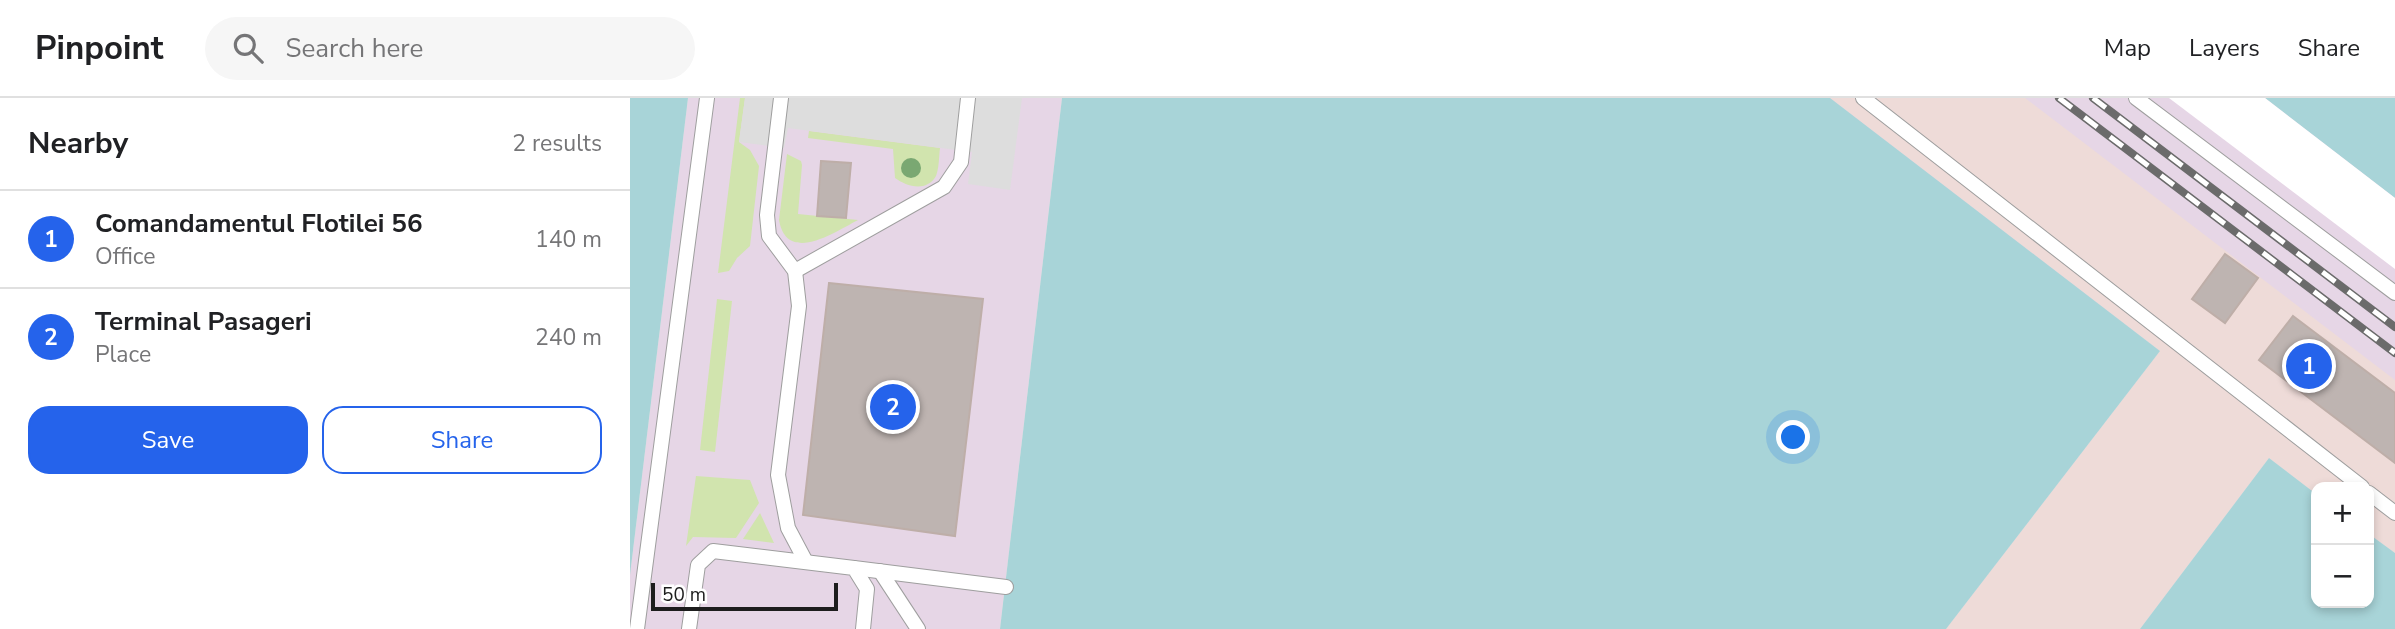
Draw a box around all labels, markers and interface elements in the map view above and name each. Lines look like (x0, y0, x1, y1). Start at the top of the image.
search box (205, 17, 695, 80)
text: Pinpoint (35, 26, 163, 71)
icon: search (229, 29, 267, 67)
text: Search here (285, 31, 423, 66)
text: Map (2104, 32, 2151, 64)
text: Layers (2189, 32, 2260, 64)
text: Share (2298, 32, 2360, 64)
text: Nearby (28, 123, 128, 164)
text: 2 results (512, 128, 602, 159)
text: Comandamentul Flotilei 56 (95, 206, 423, 241)
text: 1 (44, 224, 58, 255)
text: 140 m (535, 224, 602, 255)
text: Office (95, 241, 155, 272)
text: Terminal Pasageri (95, 304, 312, 339)
text: 2 (44, 322, 58, 353)
text: 240 m (535, 322, 602, 353)
text: Place (95, 339, 151, 370)
pin: 1 (2286, 340, 2332, 392)
pin: 2 (870, 381, 916, 433)
button: Save (28, 406, 308, 474)
button: Share (322, 406, 602, 474)
your location (1776, 420, 1810, 454)
map controls (2311, 482, 2374, 608)
button: + (2311, 482, 2374, 545)
button: − (2311, 545, 2374, 608)
scale bar (651, 580, 838, 612)
text: 50 m (662, 582, 706, 608)

